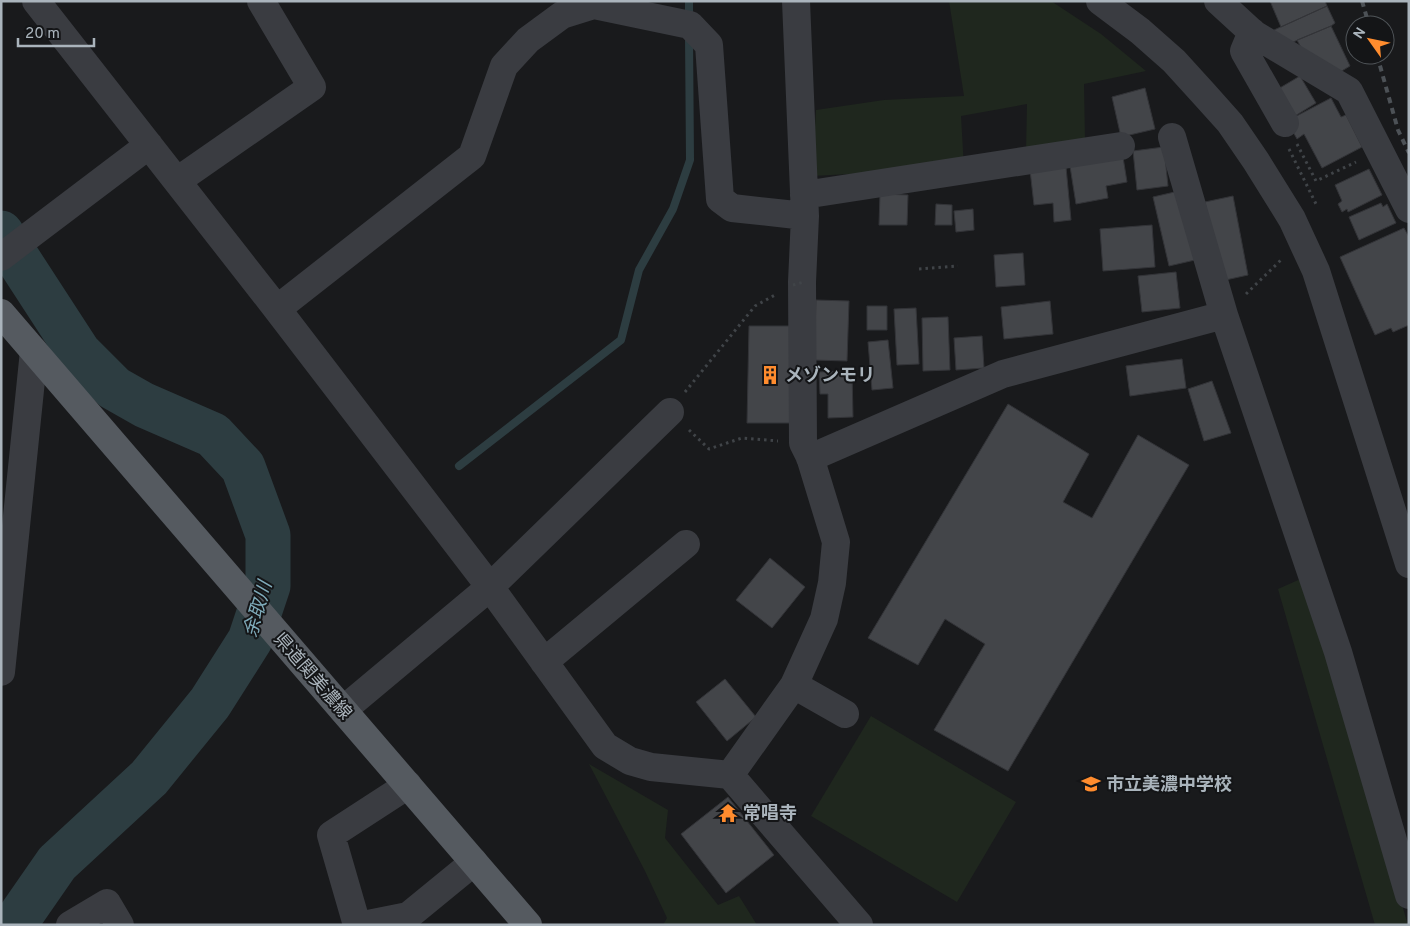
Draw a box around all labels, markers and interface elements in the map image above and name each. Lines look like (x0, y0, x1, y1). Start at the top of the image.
scale bar (18, 15, 94, 47)
north arrow (1345, 15, 1395, 65)
text: 20 m (25, 25, 60, 44)
text: N (1350, 25, 1370, 43)
building icon: メゾンモリ (759, 364, 781, 386)
place label: メゾンモリ (785, 365, 875, 388)
water label: 余取川 (240, 577, 279, 640)
street label: 県道関美濃線 (268, 629, 356, 725)
school or university icon: 市立美濃中学校 (1080, 773, 1102, 795)
place label: 市立美濃中学校 (1106, 774, 1232, 797)
temple icon: 常唱寺 (717, 802, 739, 824)
place label: 常唱寺 (743, 803, 797, 826)

